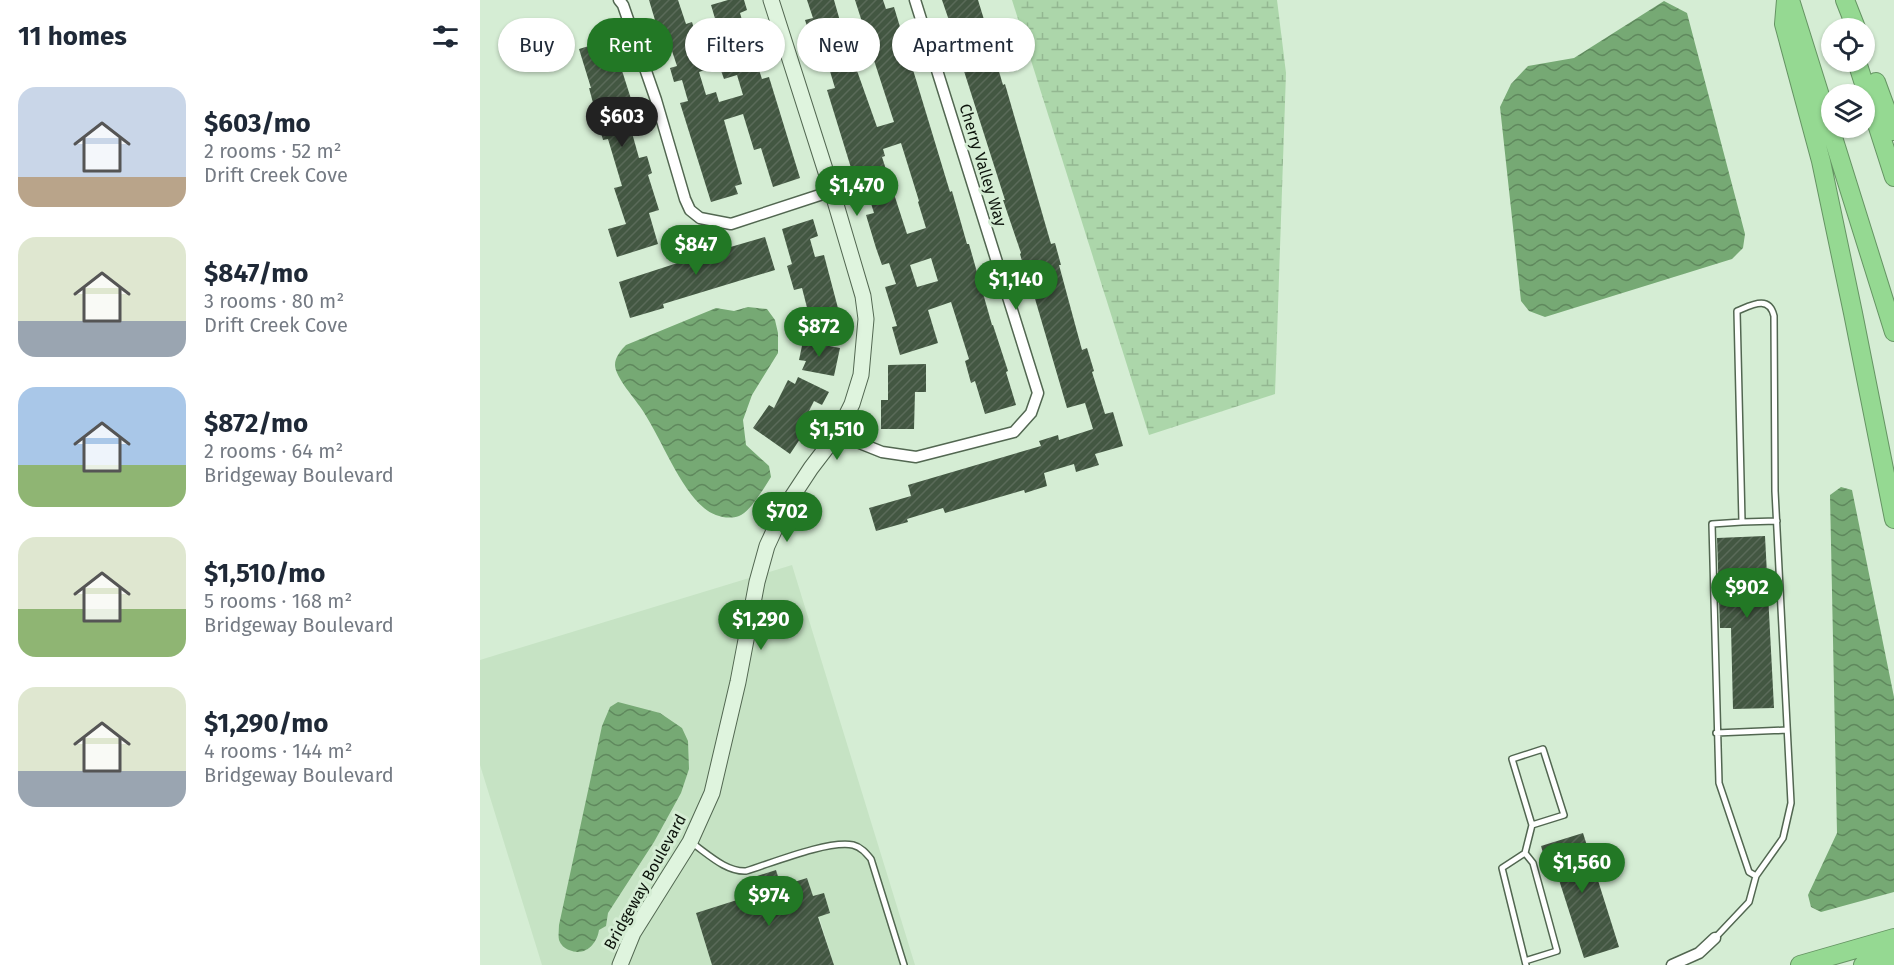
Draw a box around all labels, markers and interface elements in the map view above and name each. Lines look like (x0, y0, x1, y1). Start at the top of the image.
chip: Buy (498, 18, 575, 72)
chip: Rent (587, 18, 673, 72)
chip: Filters (685, 18, 785, 72)
chip: New (797, 18, 880, 72)
chip: Apartment (892, 18, 1035, 72)
map controls (1821, 18, 1875, 138)
button: locate (1821, 18, 1875, 72)
icon: filters (429, 20, 462, 53)
text: 11 homes (18, 21, 127, 52)
button: layers (1821, 84, 1875, 138)
pin: $603 (586, 97, 658, 148)
street label: Cherry Valley Way (955, 101, 1011, 229)
text: $603 (600, 104, 644, 128)
text: $603/mo (204, 108, 311, 139)
icon: home (66, 111, 138, 183)
text: 2 rooms · 52 m² (204, 139, 342, 163)
text: Drift Creek Cove (204, 163, 348, 187)
pin: $1,470 (808, 166, 906, 217)
text: $1,470 (829, 173, 885, 197)
pin: $847 (660, 225, 732, 276)
text: $847 (675, 232, 717, 256)
text: $847/mo (204, 258, 308, 289)
pin: $1,140 (967, 260, 1065, 311)
icon: home (66, 261, 138, 333)
text: $1,140 (989, 267, 1043, 291)
text: 3 rooms · 80 m² (204, 289, 344, 313)
pin: $872 (783, 307, 855, 358)
text: Drift Creek Cove (204, 313, 348, 337)
text: $872 (798, 314, 840, 338)
text: $872/mo (204, 408, 308, 439)
pin: $1,510 (788, 410, 886, 461)
icon: home (66, 411, 138, 483)
text: $1,510 (809, 417, 865, 441)
text: 2 rooms · 64 m² (204, 439, 343, 463)
text: Bridgeway Boulevard (204, 463, 394, 487)
pin: $702 (751, 492, 823, 543)
text: $702 (766, 499, 808, 523)
text: $1,510/mo (204, 558, 326, 589)
icon: home (66, 561, 138, 633)
pin: $902 (1711, 568, 1783, 619)
text: $902 (1725, 575, 1769, 599)
text: 5 rooms · 168 m² (204, 589, 352, 613)
pin: $1,290 (712, 600, 810, 651)
text: $1,290 (732, 607, 790, 631)
text: Bridgeway Boulevard (204, 613, 394, 637)
text: $1,290/mo (204, 708, 329, 739)
icon: home (66, 711, 138, 783)
text: 4 rooms · 144 m² (204, 739, 353, 763)
text: Bridgeway Boulevard (204, 763, 394, 787)
street label: Bridgeway Boulevard (600, 811, 690, 953)
pin: $1,560 (1533, 843, 1631, 894)
text: $1,560 (1553, 850, 1611, 874)
pin: $974 (733, 876, 805, 927)
text: $974 (748, 883, 790, 907)

